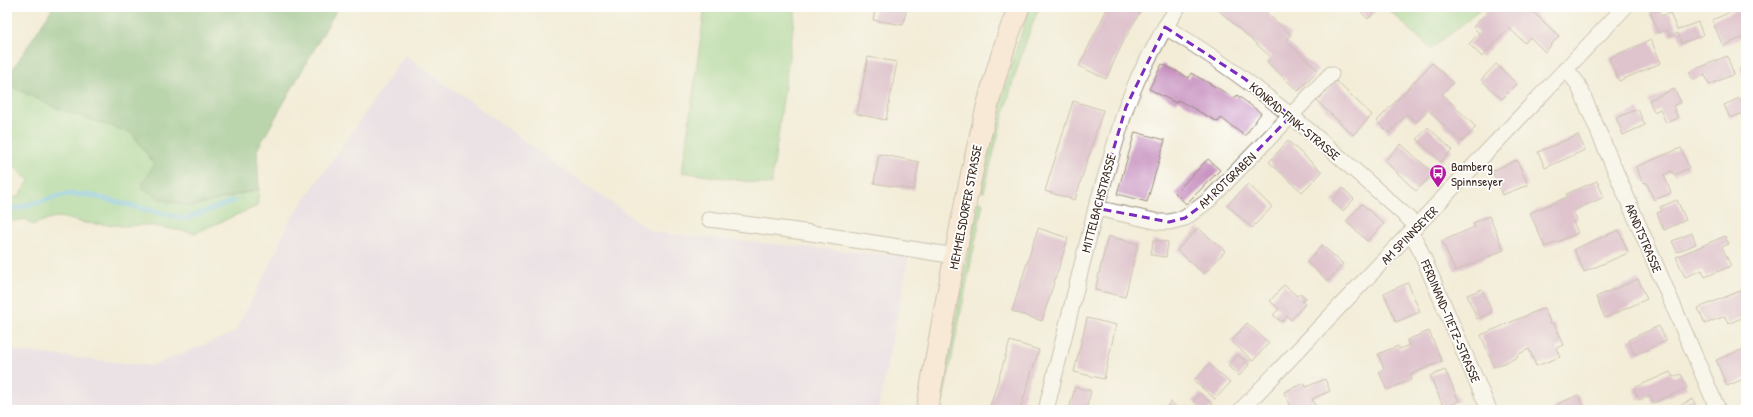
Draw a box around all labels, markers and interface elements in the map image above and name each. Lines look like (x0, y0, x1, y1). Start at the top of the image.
street label: KONRAD-FINK-STRASSE (1246, 78, 1344, 165)
street label: MEMMELSDORFER STRASSE (944, 143, 986, 271)
street label: AM ROTGRABEN (1194, 148, 1260, 212)
street label: MITTELBACHSTRASSE (1076, 151, 1120, 254)
place label: Bamberg Spinnseyer (1451, 157, 1503, 190)
bus stop icon: Bamberg Spinnseyer (1428, 163, 1448, 188)
street label: ARNDTSTRASSE (1621, 201, 1667, 276)
street label: AM SPINNSEYER (1376, 202, 1442, 268)
street label: FERDINAND-TIETZ-STRASSE (1417, 256, 1485, 386)

